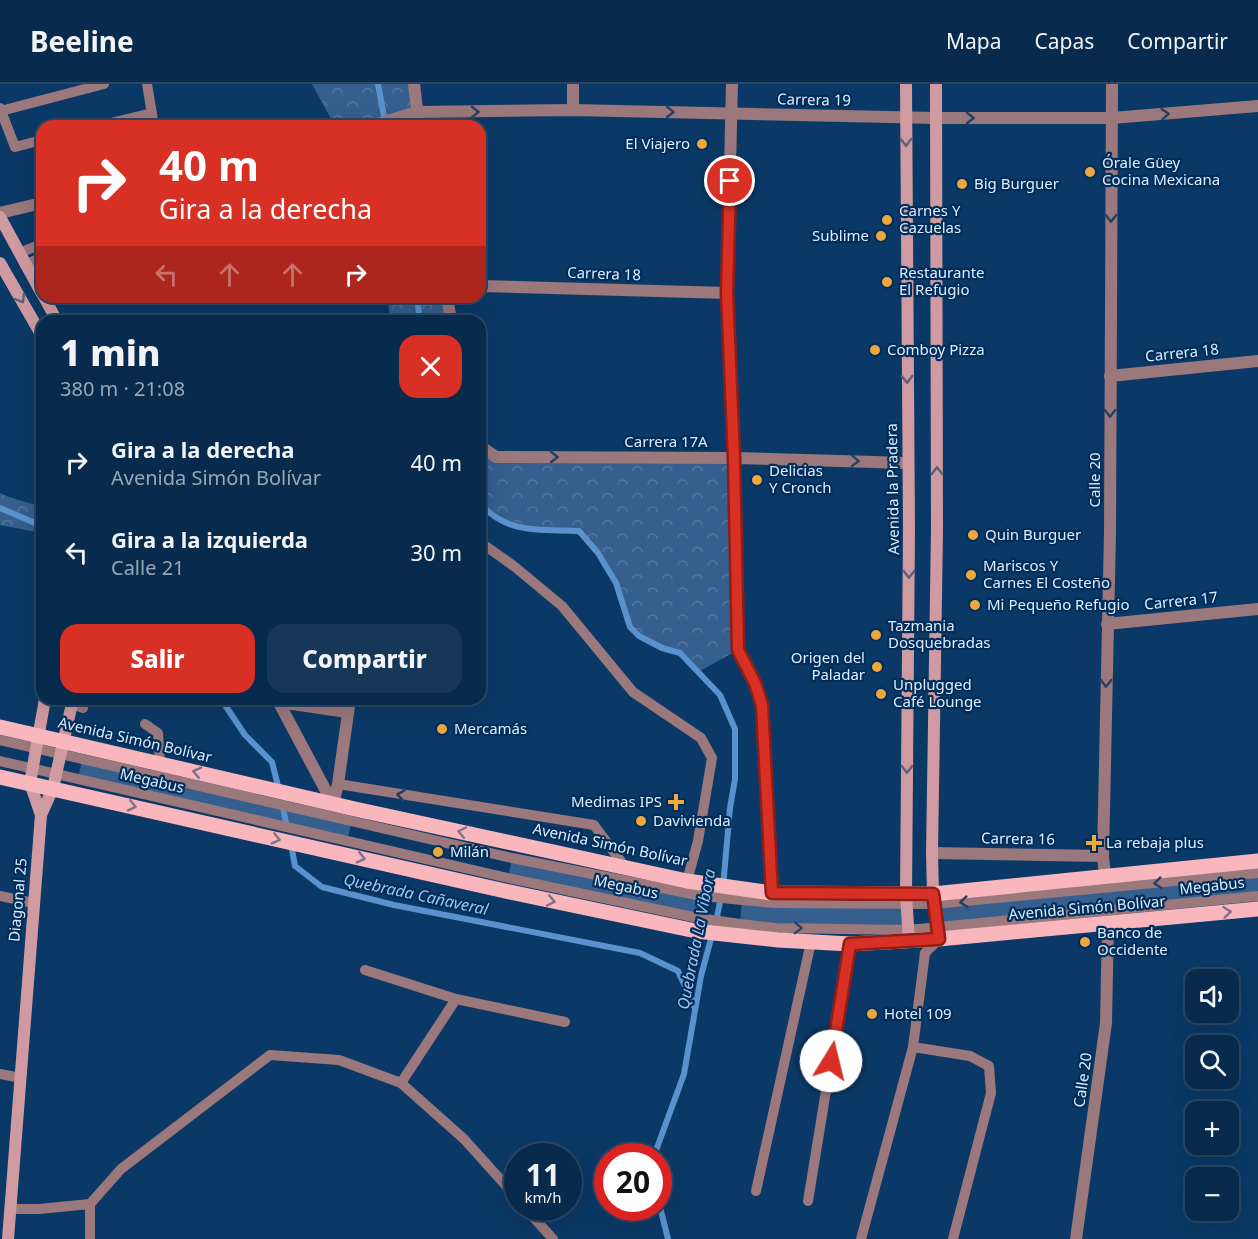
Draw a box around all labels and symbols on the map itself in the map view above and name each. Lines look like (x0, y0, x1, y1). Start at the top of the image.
street label: Carrera 19 (777, 88, 851, 110)
one-way arrow (471, 105, 480, 118)
one-way arrow (666, 106, 675, 118)
one-way arrow (1160, 107, 1169, 120)
one-way arrow (966, 112, 975, 124)
place label: El Viajero (625, 133, 690, 153)
marker: El Viajero (695, 137, 709, 151)
one-way arrow (900, 138, 912, 147)
place label: Órale Güey Cocina Mexicana (1102, 152, 1220, 189)
pin (704, 155, 755, 206)
marker: Órale Güey Cocina Mexicana (1083, 165, 1097, 179)
place label: Big Burguer (974, 173, 1059, 193)
marker: Big Burguer (955, 177, 969, 191)
place label: Carnes Y Cazuelas (899, 200, 961, 237)
marker: Carnes Y Cazuelas (880, 213, 894, 227)
one-way arrow (1105, 214, 1117, 223)
place label: Sublime (812, 225, 869, 245)
marker: Sublime (874, 229, 888, 243)
street label: Carrera 18 (567, 262, 641, 284)
place label: Restaurante El Refugio (899, 262, 985, 299)
marker: Restaurante El Refugio (880, 275, 894, 289)
one-way arrow (14, 293, 25, 304)
street label: Carrera 18 (1144, 338, 1220, 366)
place label: Comboy Pizza (887, 339, 985, 359)
marker: Comboy Pizza (868, 343, 882, 357)
one-way arrow (901, 375, 913, 384)
one-way arrow (1104, 409, 1116, 418)
street label: Avenida la Pradera (881, 423, 903, 555)
street label: Carrera 17A (624, 431, 708, 451)
one-way arrow (550, 451, 559, 463)
street label: Calle 20 (1084, 452, 1104, 508)
one-way arrow (851, 455, 860, 468)
place label: Delicias Y Cronch (769, 460, 832, 497)
one-way arrow (931, 467, 943, 476)
marker: Delicias Y Cronch (750, 473, 764, 487)
place label: Quin Burguer (985, 524, 1081, 544)
marker: Quin Burguer (966, 528, 980, 542)
place label: Mariscos Y Carnes El Costeño (983, 555, 1110, 592)
marker: Mariscos Y Carnes El Costeño (964, 568, 978, 582)
one-way arrow (903, 570, 915, 579)
street label: Carrera 17 (1143, 586, 1219, 614)
place label: Mi Pequeño Refugio (987, 594, 1130, 614)
marker: Mi Pequeño Refugio (968, 598, 982, 612)
place label: Tazmania Dosquebradas (888, 615, 991, 652)
marker: Tazmania Dosquebradas (869, 628, 883, 642)
place label: Origen del Paladar (791, 647, 865, 684)
marker: Origen del Paladar (870, 660, 884, 674)
place label: Unplugged Café Lounge (893, 674, 982, 711)
one-way arrow (1100, 678, 1112, 687)
marker: Unplugged Café Lounge (874, 687, 888, 701)
street label: Avenida Simón Bolívar (56, 712, 214, 766)
place label: Mercamás (454, 718, 527, 738)
marker: Mercamás (435, 722, 449, 736)
street label: Megabus (118, 763, 186, 797)
one-way arrow (901, 765, 913, 774)
one-way arrow (193, 766, 203, 779)
one-way arrow (396, 790, 405, 802)
place label: Medimas IPS (571, 791, 662, 811)
marker: Medimas IPS (667, 793, 685, 811)
one-way arrow (127, 798, 137, 811)
place label: Davivienda (653, 810, 731, 830)
marker: Davivienda (634, 814, 648, 828)
street label: Avenida Simón Bolívar (531, 818, 689, 870)
one-way arrow (457, 826, 467, 839)
street label: Carrera 16 (981, 827, 1055, 849)
one-way arrow (271, 832, 281, 845)
place label: La rebaja plus (1106, 832, 1204, 852)
marker: La rebaja plus (1087, 836, 1101, 850)
place label: Milán (450, 841, 489, 861)
marker: Milán (431, 845, 445, 859)
one-way arrow (356, 851, 366, 864)
street label: Diagonal 25 (3, 857, 31, 943)
water label: Quebrada La Vibora (672, 867, 720, 1011)
water label: Quebrada Cañaveral (342, 868, 491, 920)
street label: Megabus (592, 869, 660, 903)
street label: Megabus (1178, 872, 1245, 898)
one-way arrow (1153, 876, 1163, 889)
street label: Avenida Simón Bolívar (1008, 890, 1166, 924)
one-way arrow (546, 894, 556, 907)
one-way arrow (959, 895, 968, 908)
one-way arrow (1223, 906, 1232, 919)
one-way arrow (794, 922, 803, 934)
place label: Banco de Occidente (1097, 922, 1168, 959)
marker: Banco de Occidente (1078, 935, 1092, 949)
place label: Hotel 109 (884, 1003, 952, 1023)
marker: Hotel 109 (865, 1007, 879, 1021)
position arrow (799, 1029, 863, 1093)
street label: Calle 20 (1068, 1051, 1096, 1109)
speed limit sign: 20 (594, 1143, 672, 1221)

